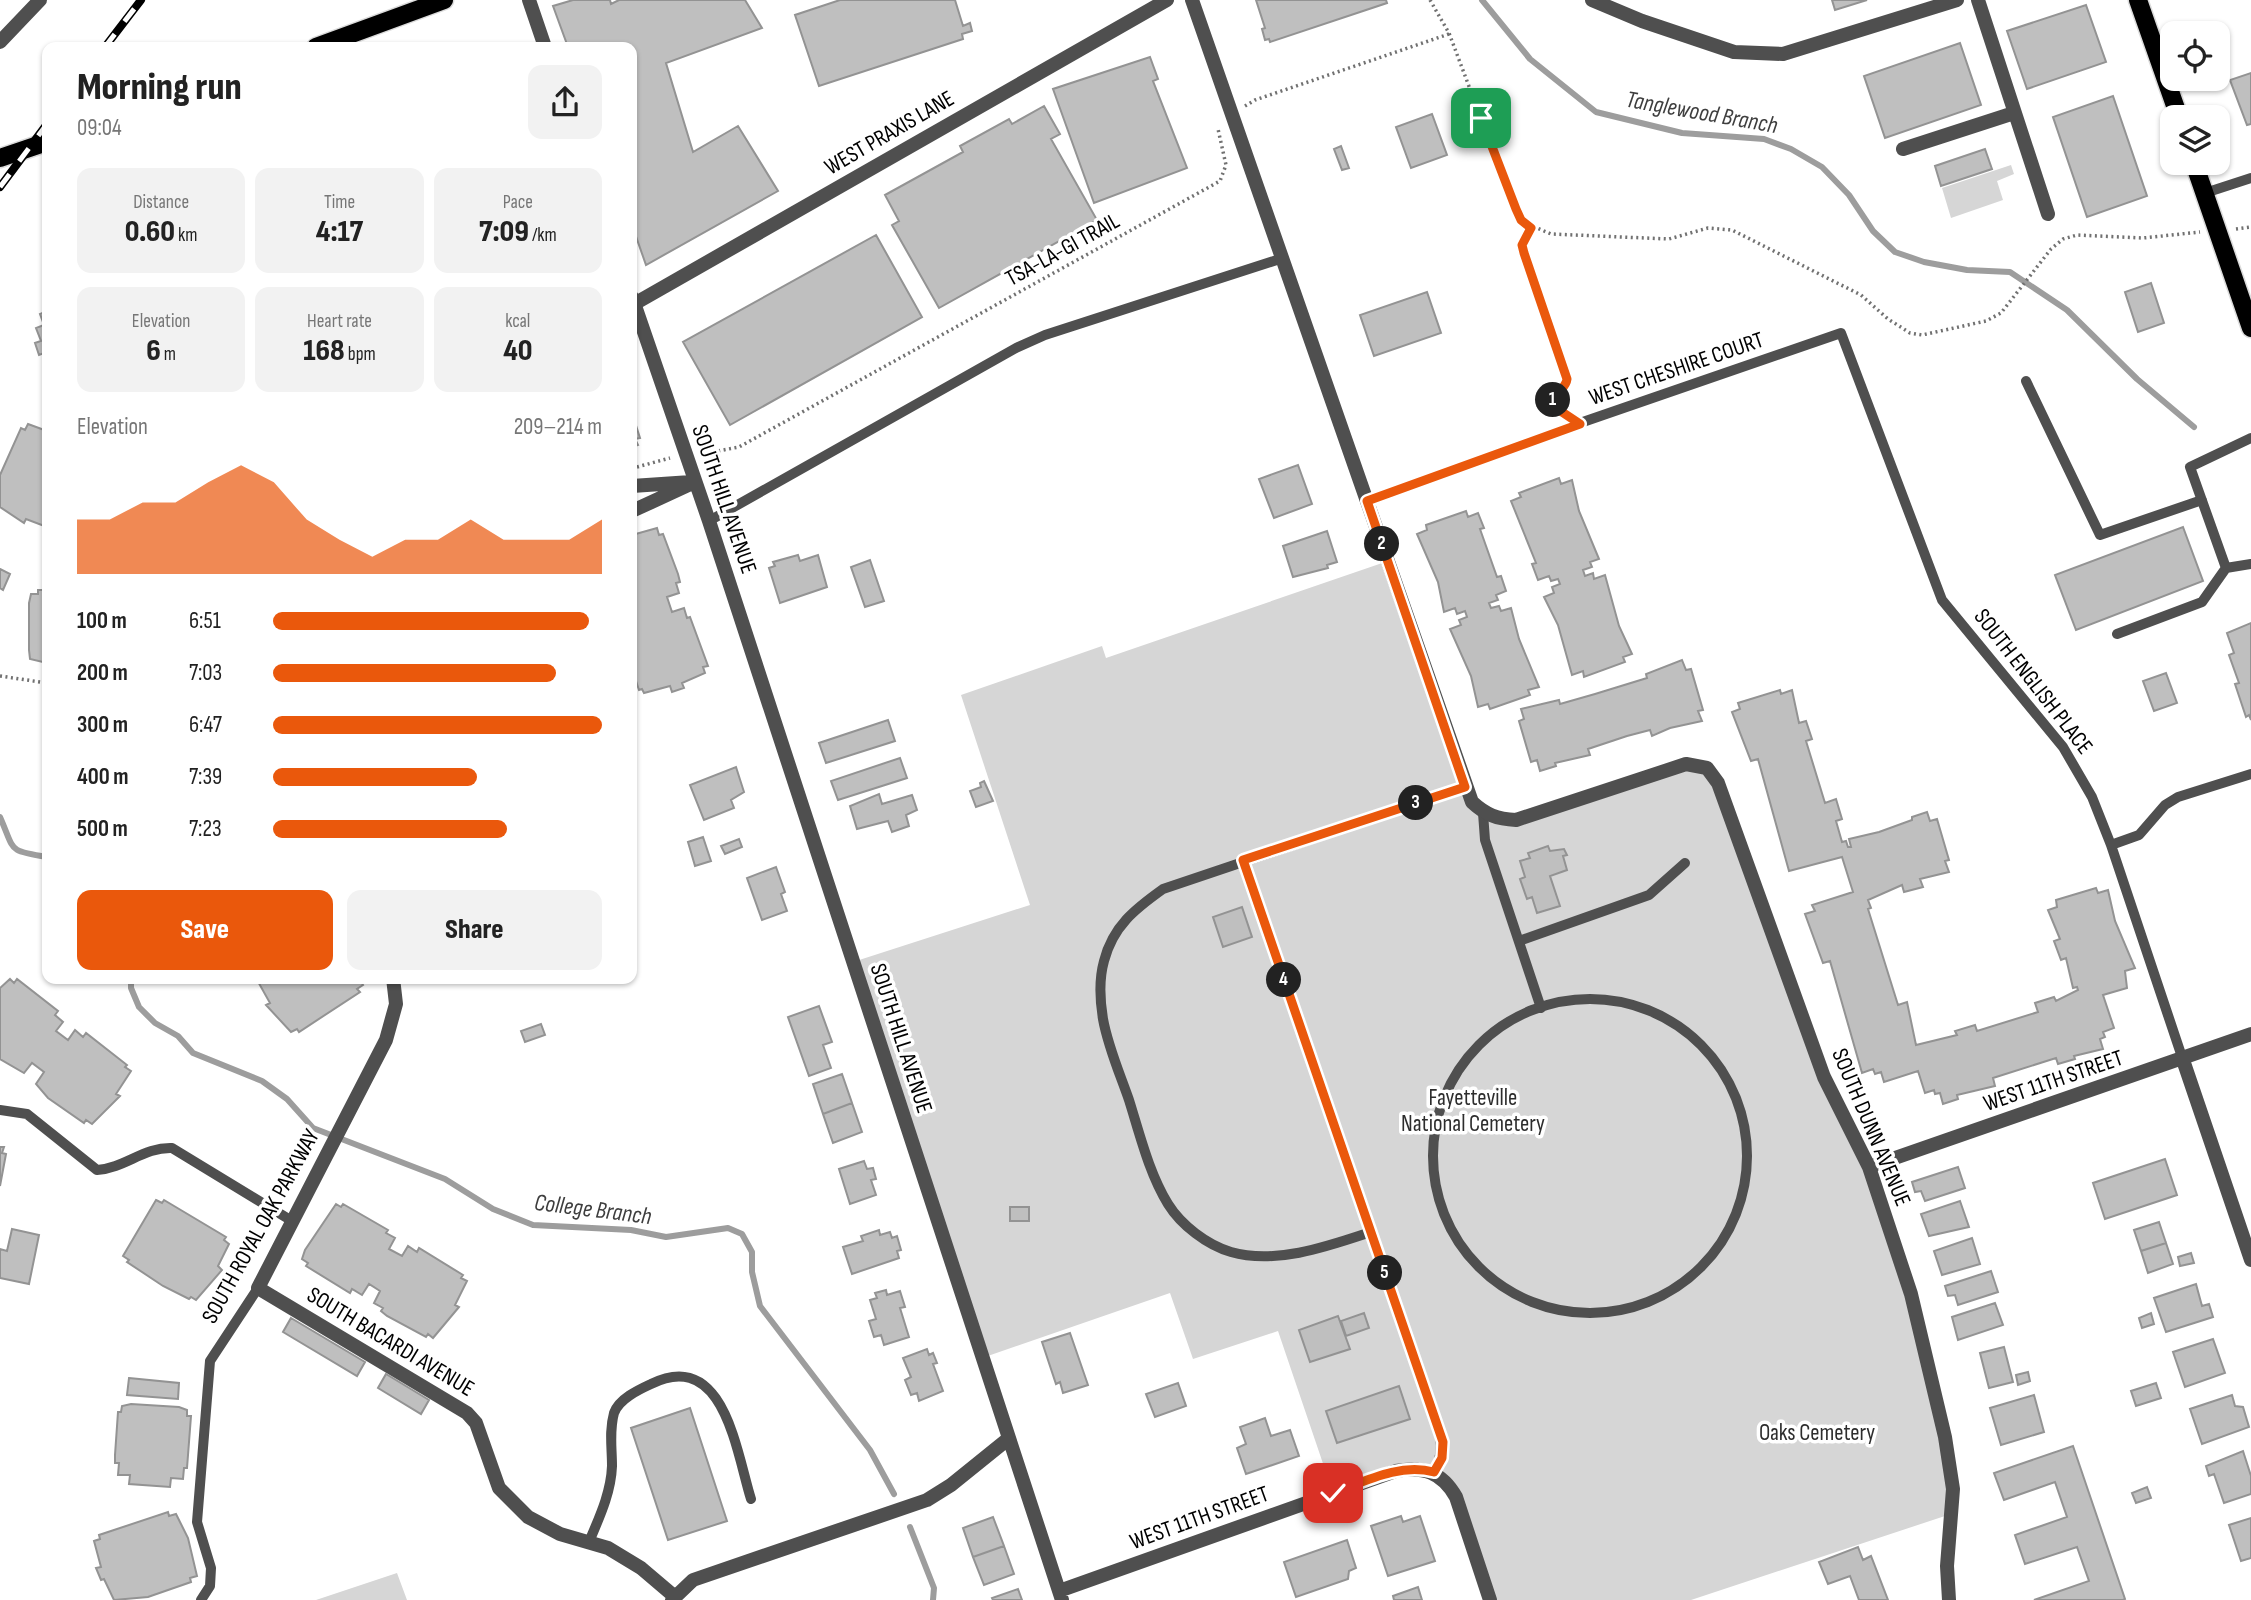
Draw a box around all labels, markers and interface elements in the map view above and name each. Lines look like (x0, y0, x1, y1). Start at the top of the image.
map controls (2160, 21, 2230, 175)
button: locate (2160, 21, 2230, 91)
text: Morning run (77, 65, 242, 110)
button: share (528, 65, 602, 139)
street label: WEST PRAXIS LANE (820, 85, 959, 181)
water label: Tanglewood Branch (1624, 85, 1780, 140)
pin (1451, 88, 1511, 148)
icon: arrive (1462, 99, 1500, 137)
button: layers (2160, 105, 2230, 175)
text: 09:04 (77, 114, 122, 142)
text: Distance (133, 191, 189, 214)
text: Time (324, 191, 355, 214)
text: Pace (503, 191, 533, 214)
street label: TSA-LA-GI TRAIL (1001, 207, 1125, 293)
text: 0.60 (125, 214, 175, 250)
text: 4:17 (316, 214, 363, 250)
text: 7:09 (479, 214, 529, 250)
text: km (175, 224, 198, 247)
text: /km (529, 224, 557, 247)
text: Elevation (132, 310, 190, 333)
text: Heart rate (307, 310, 372, 333)
text: kcal (505, 310, 530, 333)
street label: WEST CHESHIRE COURT (1585, 326, 1767, 412)
text: 6 (146, 333, 161, 369)
text: 168 (303, 333, 345, 369)
text: 40 (503, 333, 532, 369)
text: m (161, 343, 176, 366)
text: bpm (345, 343, 376, 366)
pin: 1 (1536, 382, 1570, 418)
text: 1 (1549, 388, 1556, 411)
text: Elevation (77, 413, 148, 441)
text: 209–214 m (514, 413, 602, 441)
street label: SOUTH HILL AVENUE (685, 421, 763, 578)
pin: 2 (1364, 526, 1400, 562)
text: 2 (1377, 532, 1386, 555)
street label: SOUTH ENGLISH PLACE (1968, 603, 2099, 760)
text: 100 m (77, 607, 127, 635)
text: 6:51 (189, 607, 221, 635)
text: 200 m (77, 659, 128, 687)
text: 7:03 (189, 659, 222, 687)
text: 300 m (77, 711, 128, 739)
text: 6:47 (189, 711, 222, 739)
text: 400 m (77, 763, 128, 791)
text: 7:39 (189, 763, 222, 791)
pin: 3 (1398, 786, 1434, 820)
text: 3 (1411, 791, 1420, 814)
text: 500 m (77, 815, 128, 843)
text: 7:23 (189, 815, 222, 843)
button: Save (77, 890, 333, 970)
button: Share (347, 890, 602, 970)
street label: SOUTH HILL AVENUE (864, 960, 938, 1117)
pin: 4 (1266, 962, 1302, 998)
text: 4 (1279, 968, 1288, 991)
street label: SOUTH DUNN AVENUE (1825, 1044, 1917, 1210)
street label: WEST 11TH STREET (1980, 1044, 2127, 1118)
park label: Fayetteville National Cemetery (1401, 1084, 1545, 1138)
street label: SOUTH ROYAL OAK PARKWAY (196, 1124, 326, 1328)
water label: College Branch (533, 1188, 653, 1231)
pin: 5 (1368, 1256, 1402, 1290)
text: 5 (1380, 1261, 1389, 1284)
street label: SOUTH BACARDI AVENUE (302, 1281, 479, 1403)
park label: Oaks Cemetery (1759, 1419, 1875, 1447)
pin (1303, 1463, 1363, 1523)
icon: check (1314, 1474, 1352, 1512)
street label: WEST 11TH STREET (1126, 1480, 1273, 1556)

